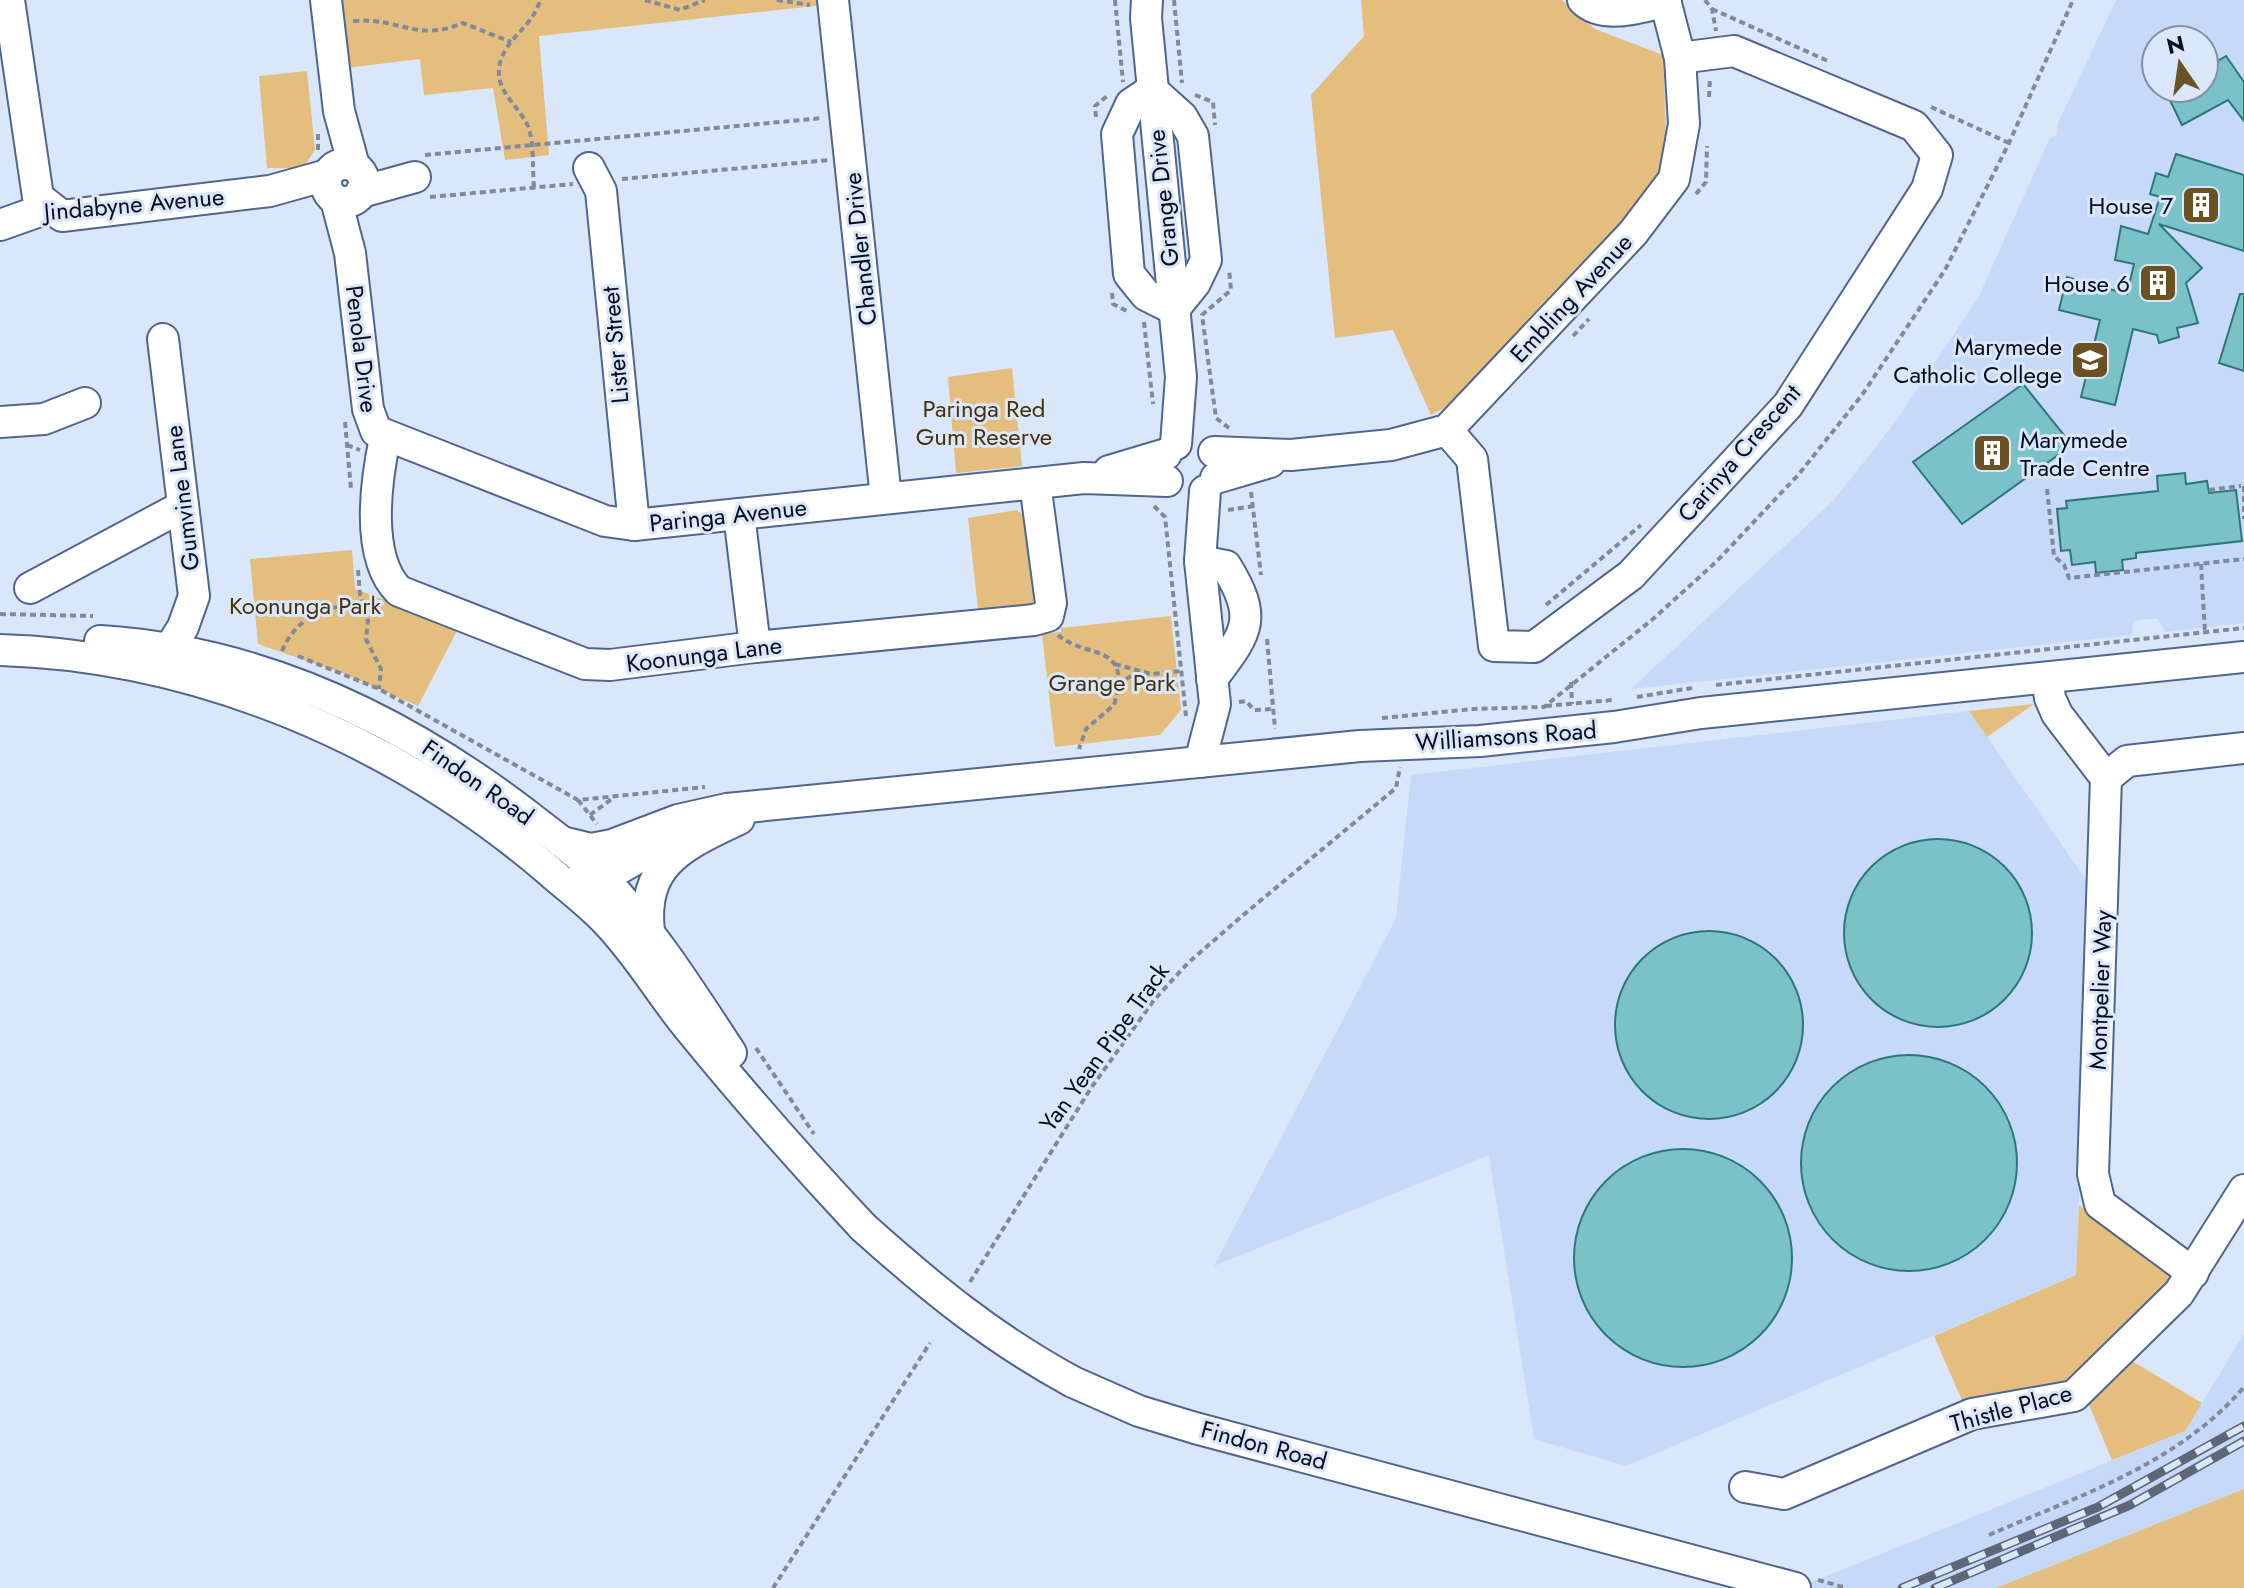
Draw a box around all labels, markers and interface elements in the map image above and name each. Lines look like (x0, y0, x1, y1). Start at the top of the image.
north arrow (2140, 24, 2220, 104)
text: N (2163, 27, 2188, 62)
street label: Grange Drive (1138, 128, 1188, 268)
street label: Chandler Drive (835, 171, 885, 327)
street label: Jindabyne Avenue (40, 179, 225, 230)
building icon: House 7 (2180, 184, 2222, 226)
place label: House 7 (2088, 188, 2173, 223)
street label: Embling Avenue (1502, 226, 1640, 370)
building icon: House 6 (2137, 262, 2179, 304)
place label: House 6 (2044, 266, 2130, 301)
street label: Penola Drive (337, 283, 387, 415)
street label: Lister Street (592, 285, 638, 405)
place label: Marymede Catholic College (1893, 329, 2062, 392)
school or university icon: Marymede Catholic College (2069, 339, 2111, 381)
street label: Carinya Crescent (1669, 376, 1809, 530)
park label: Paringa Red Gum Reserve (916, 391, 1052, 454)
place label: Marymede Trade Centre (2020, 422, 2150, 485)
street label: Gumvine Lane (156, 423, 208, 573)
building icon: Marymede Trade Centre (1971, 432, 2013, 474)
street label: Paringa Avenue (647, 489, 809, 541)
park label: Koonunga Park (229, 588, 381, 623)
street label: Koonunga Lane (624, 627, 784, 681)
park label: Grange Park (1049, 665, 1176, 700)
street label: Williamsons Road (1414, 712, 1598, 760)
street label: Findon Road (415, 731, 541, 833)
street label: Montpelier Way (2080, 909, 2120, 1070)
street label: Yan Yean Pipe Track (1031, 955, 1177, 1139)
street label: Thistle Place (1946, 1375, 2076, 1441)
street label: Findon Road (1197, 1411, 1331, 1479)

